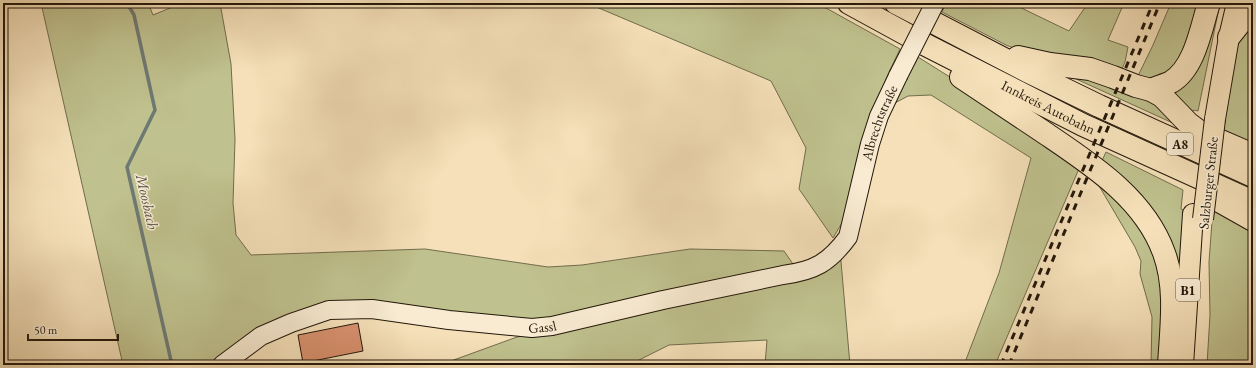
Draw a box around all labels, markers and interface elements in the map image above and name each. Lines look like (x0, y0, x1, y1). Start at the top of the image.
street label: Innkreis Autobahn (998, 76, 1099, 139)
street label: Albrechtstraße (857, 82, 902, 163)
road number: A8 (1167, 133, 1193, 155)
street label: Salzburger Straße (1194, 135, 1222, 230)
water label: Moosbach (132, 171, 163, 232)
road number: B1 (1176, 279, 1200, 301)
scale bar (28, 316, 118, 342)
street label: Gassl (527, 316, 559, 337)
text: 50 m (34, 322, 58, 338)

